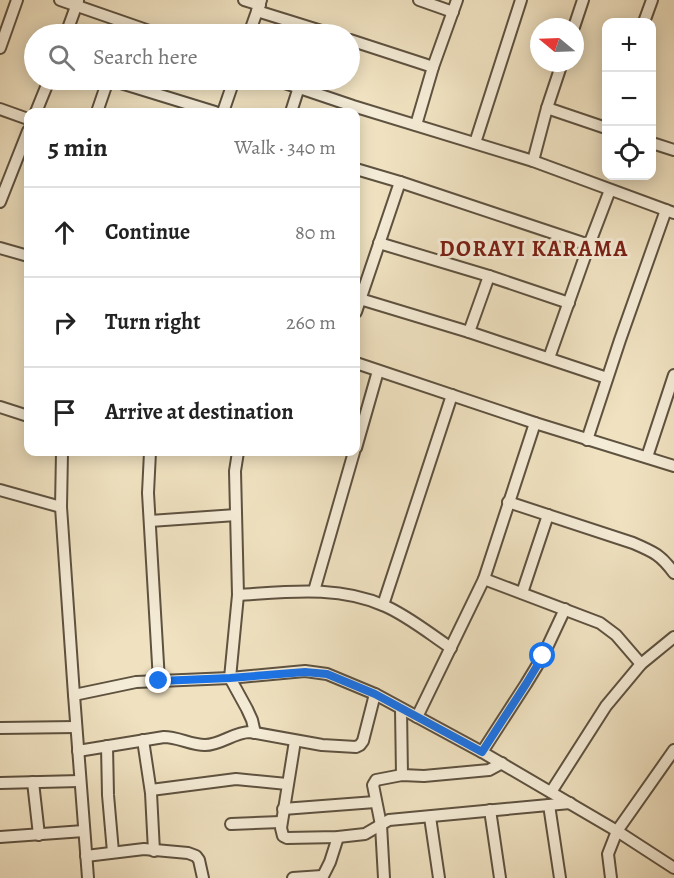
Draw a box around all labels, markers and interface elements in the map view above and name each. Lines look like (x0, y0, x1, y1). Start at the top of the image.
north arrow (530, 18, 584, 72)
map controls (602, 18, 656, 180)
button: + (602, 18, 656, 72)
search box (24, 24, 360, 90)
icon: search (45, 41, 78, 74)
text: Search here (93, 42, 198, 72)
button: − (602, 72, 656, 126)
button: locate (602, 126, 656, 180)
text: 5 min (48, 130, 108, 165)
text: Walk · 340 m (234, 134, 336, 161)
icon: ahead (48, 216, 81, 249)
text: Continue (105, 217, 190, 247)
text: 80 m (295, 219, 336, 246)
district label: DORAYI KARAMA (439, 234, 629, 264)
icon: right (48, 306, 81, 339)
text: Turn right (105, 307, 201, 337)
text: 260 m (286, 309, 336, 336)
icon: arrive (48, 396, 81, 429)
text: Arrive at destination (105, 397, 294, 427)
route start (529, 642, 555, 668)
route end (145, 667, 171, 693)

